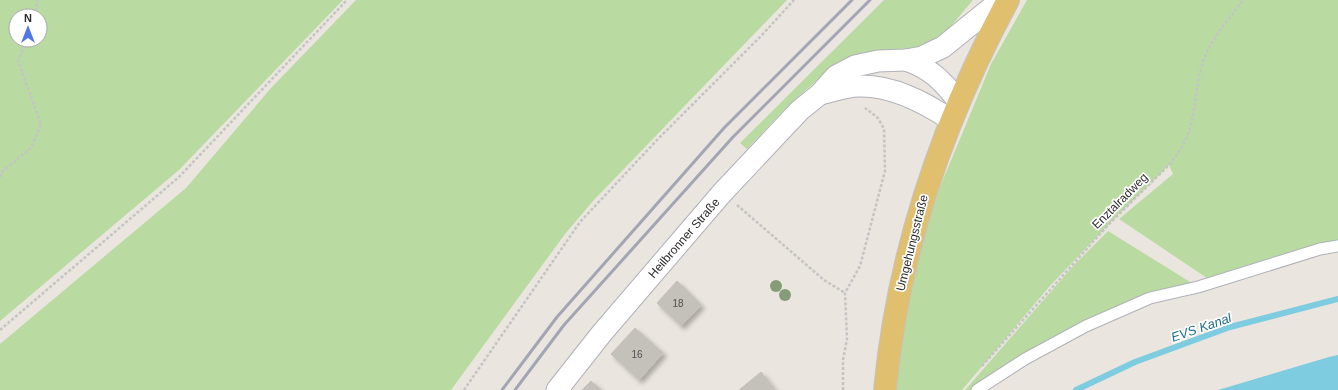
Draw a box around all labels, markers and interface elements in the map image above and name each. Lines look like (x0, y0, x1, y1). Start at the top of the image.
north arrow (8, 8, 48, 48)
text: N (24, 12, 32, 24)
street label: Enztalradweg (1089, 170, 1151, 232)
street label: Umgehungsstraße (893, 193, 931, 293)
street label: Heilbronner Straße (645, 195, 723, 281)
house number: 18 (672, 298, 684, 309)
water label: EVS Kanal (1169, 310, 1234, 345)
house number: 16 (631, 349, 643, 360)

